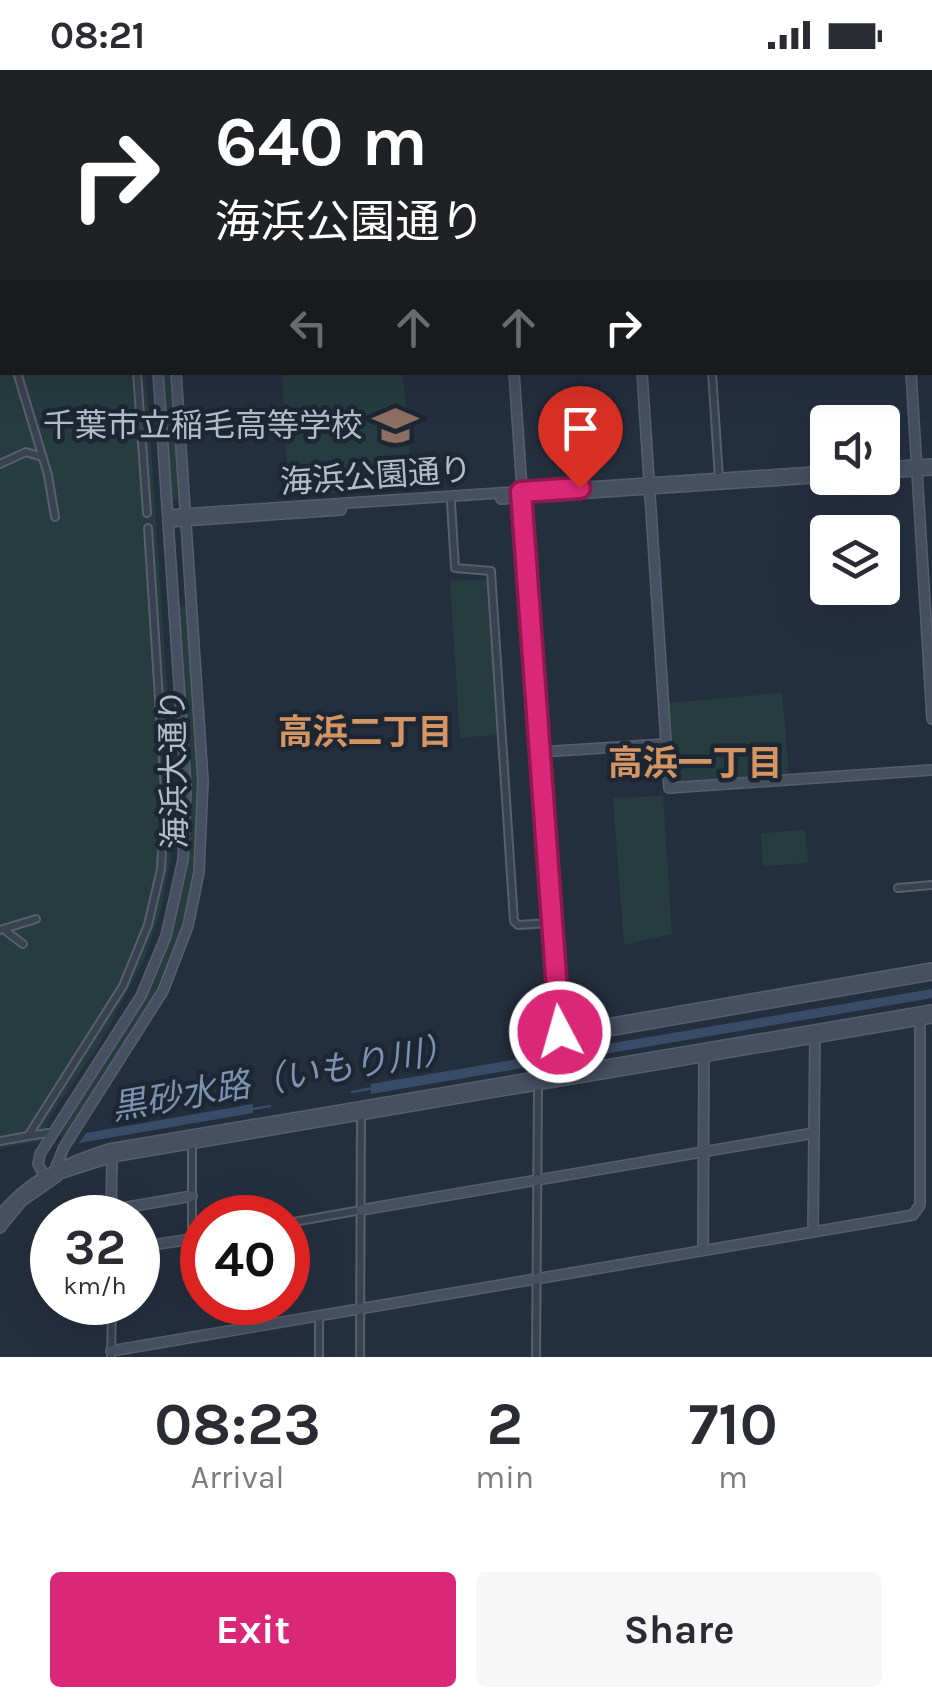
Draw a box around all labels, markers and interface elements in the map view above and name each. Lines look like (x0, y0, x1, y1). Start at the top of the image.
text: 08:21 (50, 13, 145, 58)
text: 640 m (215, 101, 428, 183)
icon: right (50, 110, 180, 240)
text: 海浜公園通り (215, 196, 485, 248)
icon: left (281, 300, 336, 355)
icon: ahead (386, 300, 441, 355)
icon: ahead (491, 300, 546, 355)
icon: right (596, 300, 651, 355)
pin (538, 386, 623, 489)
school or university icon: 千葉市立稲毛高等学校 (372, 401, 420, 449)
icon: arrive (553, 401, 608, 456)
map controls (810, 405, 900, 605)
button: sound (810, 405, 900, 495)
place label: 千葉市立稲毛高等学校 (43, 407, 363, 444)
street label: 海浜公園通り (279, 451, 473, 501)
button: layers (810, 515, 900, 605)
street label: 海浜大通り (154, 689, 194, 849)
district label: 高浜二丁目 (277, 712, 453, 753)
district label: 高浜一丁目 (607, 743, 783, 784)
position arrow (508, 980, 612, 1084)
water label: 黒砂水路（いもり川） (108, 1027, 460, 1129)
speed limit sign: 40 (180, 1195, 310, 1325)
text: 32 (64, 1218, 126, 1277)
text: km/h (63, 1271, 127, 1300)
text: 08:23 (154, 1389, 321, 1459)
text: 2 (486, 1389, 523, 1459)
text: 710 (688, 1389, 778, 1459)
text: Arrival (191, 1459, 284, 1496)
text: min (475, 1459, 534, 1496)
text: m (718, 1459, 748, 1496)
button: Exit (50, 1572, 456, 1687)
button: Share (476, 1572, 882, 1687)

